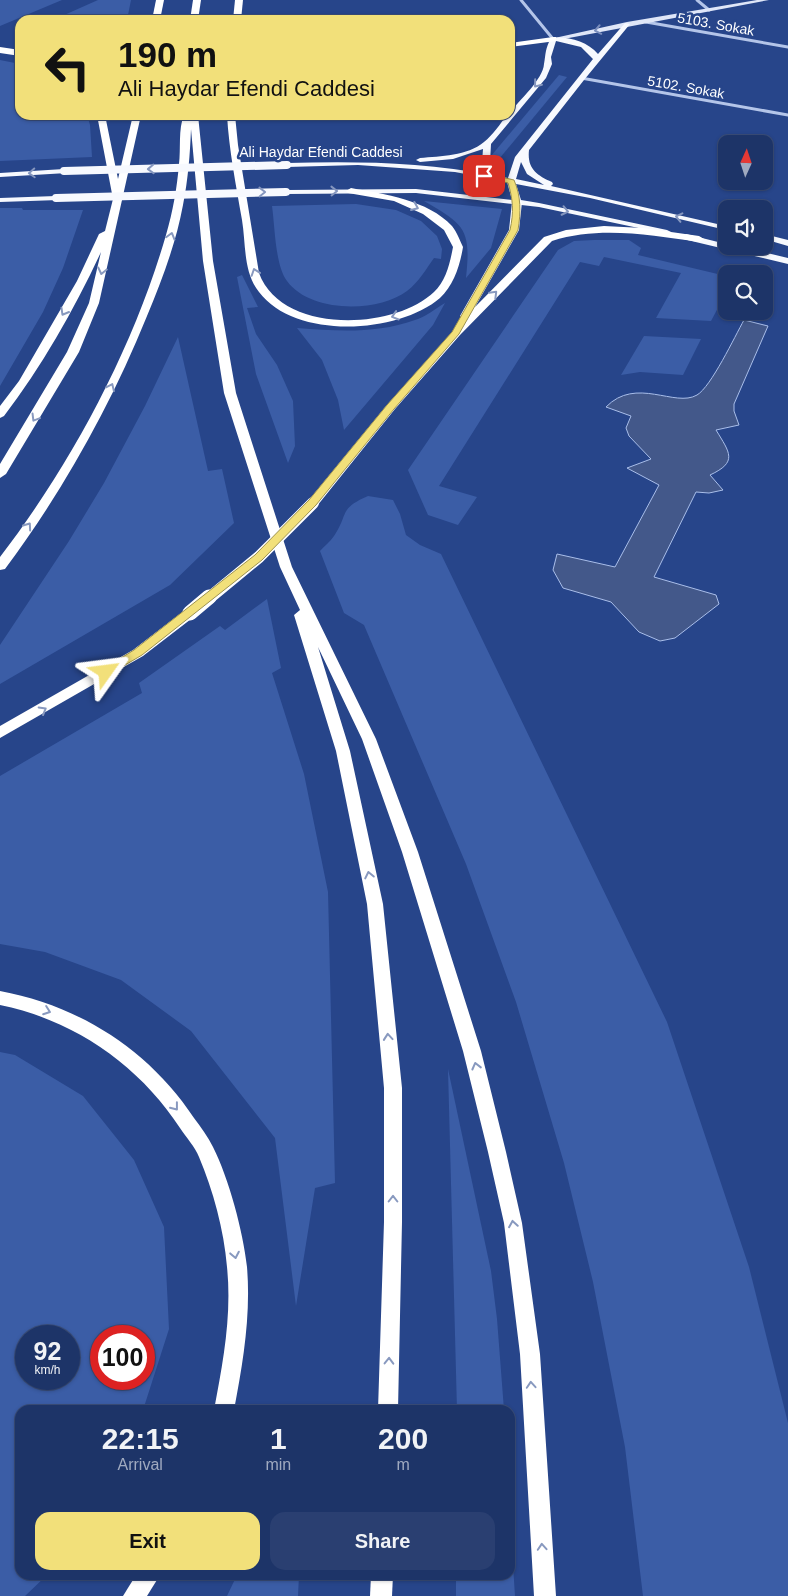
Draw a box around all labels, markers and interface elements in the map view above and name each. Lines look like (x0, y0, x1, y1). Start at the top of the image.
street label: 5103. Sokak (676, 9, 757, 39)
one-way arrow (593, 24, 602, 35)
icon: left (35, 35, 100, 100)
text: 190 m (118, 35, 217, 74)
street label: 5102. Sokak (646, 72, 727, 102)
text: Ali Haydar Efendi Caddesi (118, 76, 375, 101)
one-way arrow (534, 78, 543, 87)
north arrow (718, 135, 772, 190)
map controls (718, 135, 773, 320)
street label: Ali Haydar Efendi Caddesi (239, 144, 403, 160)
pin (463, 155, 505, 197)
icon: arrive (470, 162, 498, 190)
one-way arrow (147, 163, 155, 174)
one-way arrow (28, 168, 36, 179)
one-way arrow (331, 186, 339, 196)
one-way arrow (258, 187, 266, 198)
button: sound (718, 200, 773, 255)
one-way arrow (410, 201, 419, 212)
one-way arrow (561, 205, 570, 216)
one-way arrow (674, 212, 683, 223)
one-way arrow (165, 232, 175, 240)
button: search (718, 265, 773, 320)
one-way arrow (97, 266, 108, 275)
one-way arrow (251, 268, 261, 277)
one-way arrow (488, 291, 497, 300)
one-way arrow (60, 307, 70, 316)
one-way arrow (391, 311, 399, 321)
one-way arrow (105, 383, 115, 392)
one-way arrow (31, 412, 41, 421)
one-way arrow (23, 523, 31, 532)
position arrow (79, 645, 131, 697)
one-way arrow (37, 706, 46, 716)
one-way arrow (365, 871, 375, 880)
one-way arrow (42, 1005, 51, 1015)
one-way arrow (383, 1032, 394, 1040)
one-way arrow (471, 1061, 482, 1070)
one-way arrow (170, 1101, 179, 1110)
one-way arrow (388, 1195, 398, 1202)
one-way arrow (509, 1219, 519, 1228)
one-way arrow (229, 1251, 240, 1260)
speed limit sign: 100 (90, 1325, 155, 1390)
text: 92 (34, 1337, 61, 1365)
one-way arrow (384, 1357, 395, 1365)
text: km/h (34, 1363, 61, 1377)
one-way arrow (526, 1381, 537, 1389)
text: 22:15 (102, 1422, 179, 1455)
text: 1 (270, 1422, 287, 1455)
text: 200 (378, 1422, 428, 1455)
text: Arrival (118, 1456, 163, 1473)
text: min (265, 1456, 291, 1473)
text: m (396, 1456, 410, 1473)
button: Exit (35, 1512, 260, 1570)
button: Share (270, 1512, 495, 1570)
one-way arrow (536, 1543, 547, 1551)

